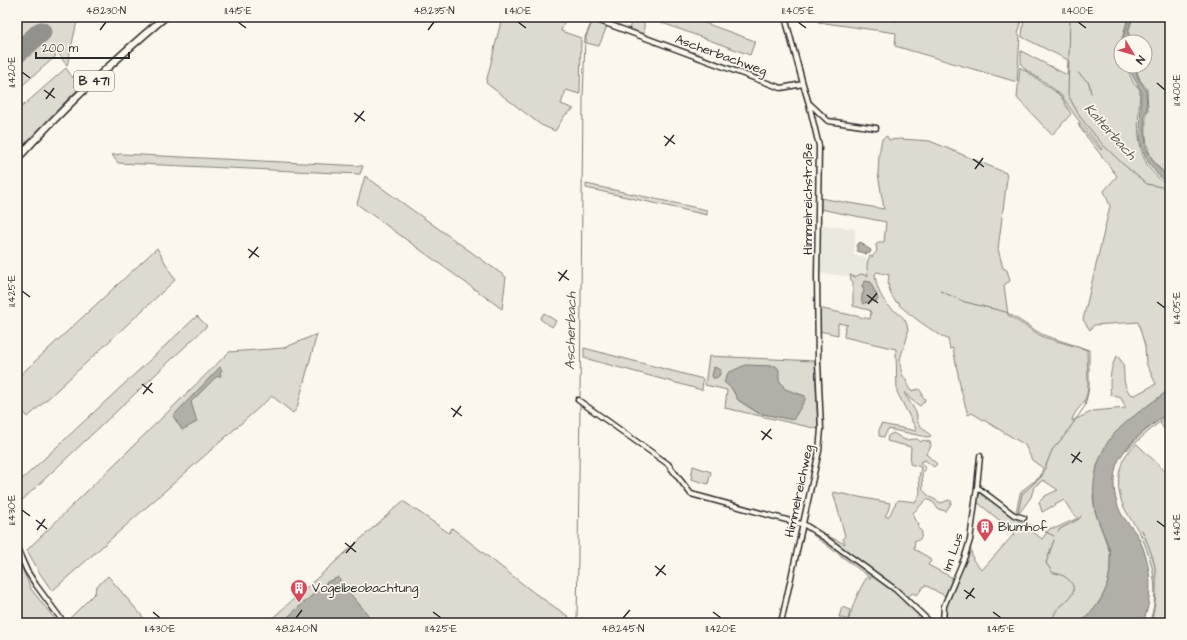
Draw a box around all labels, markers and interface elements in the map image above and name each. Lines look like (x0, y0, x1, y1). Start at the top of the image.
text: 48.230°N (86, 4, 126, 18)
text: 11.415°E (224, 4, 252, 18)
text: 48.235°N (413, 4, 455, 18)
text: 11.410°E (505, 4, 531, 18)
text: 11.405°E (782, 4, 814, 18)
text: 11.400°E (1062, 4, 1094, 18)
street label: Ascherbachweg (672, 30, 770, 81)
scale bar (36, 34, 129, 60)
north arrow (1113, 34, 1153, 74)
text: 200 m (42, 40, 79, 57)
text: N (1132, 53, 1149, 67)
text: 11.420°E (5, 56, 19, 87)
road number: B 471 (74, 71, 114, 91)
text: 11.400°E (1170, 74, 1184, 106)
water label: Kalterbach (1079, 99, 1141, 165)
street label: Himmelreichstraße (799, 143, 817, 255)
text: 11.425°E (5, 275, 19, 307)
water label: Ascherbach (560, 291, 582, 370)
text: 11.405°E (1170, 292, 1184, 324)
street label: Himmelreichweg (780, 443, 819, 539)
text: 11.430°E (5, 495, 19, 525)
text: 11.410°E (1170, 514, 1184, 540)
building icon: Blumhof (975, 517, 995, 542)
place label: Blumhof (998, 518, 1048, 536)
street label: Im Lus (938, 530, 968, 574)
building icon: Vogelbeobachtung (289, 578, 309, 603)
place label: Vogelbeobachtung (312, 579, 419, 598)
text: 11.430°E (145, 622, 175, 636)
text: 48.240°N (275, 622, 317, 636)
text: 11.425°E (425, 622, 457, 636)
text: 48.245°N (602, 622, 644, 636)
text: 11.420°E (706, 622, 737, 636)
text: 11.415°E (987, 622, 1015, 636)

